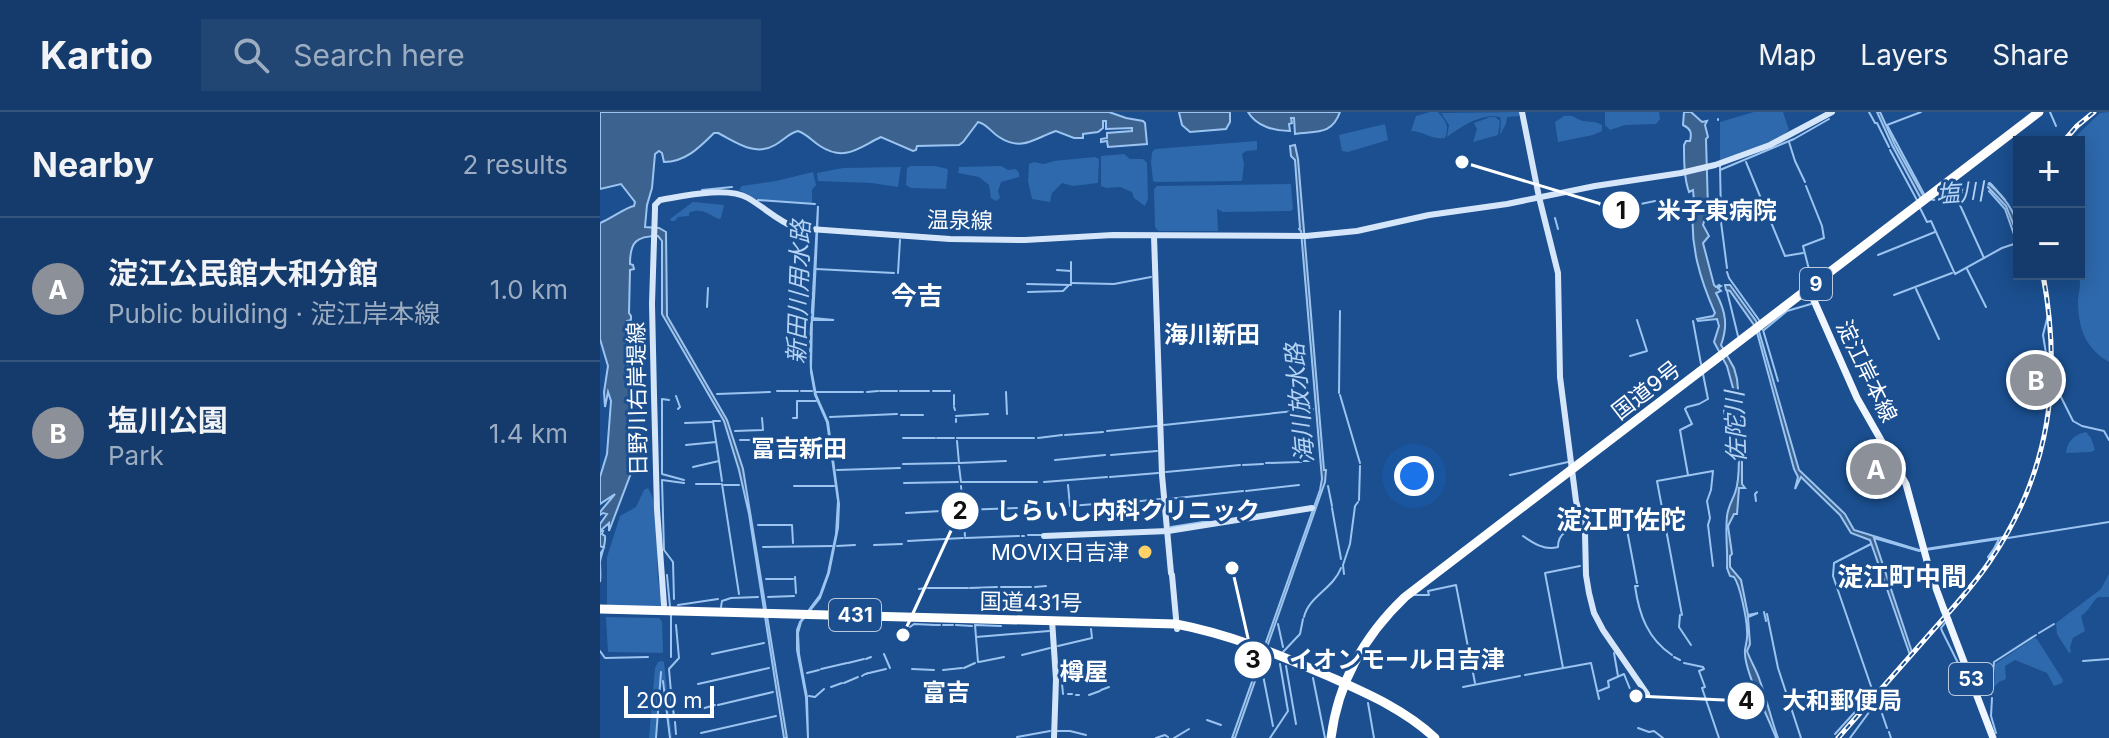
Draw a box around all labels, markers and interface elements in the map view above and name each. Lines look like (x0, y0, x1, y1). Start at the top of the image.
search box (201, 19, 761, 91)
text: Kartio (40, 32, 153, 78)
icon: search (229, 33, 273, 77)
text: Search here (293, 37, 465, 73)
text: Map (1758, 38, 1816, 72)
text: Layers (1860, 38, 1948, 72)
text: Share (1992, 38, 2069, 72)
map controls (2013, 136, 2085, 280)
button: + (2013, 136, 2085, 208)
text: Nearby (32, 144, 154, 185)
text: 2 results (463, 149, 568, 180)
water label: 塩川 (1935, 176, 1988, 209)
callout: 米子東病院 (1601, 186, 1793, 234)
text: 1 (1616, 196, 1626, 225)
text: 米子東病院 (1657, 196, 1777, 225)
street label: 温泉線 (927, 206, 993, 234)
button: − (2013, 208, 2085, 280)
water label: 新田川用水路 (781, 218, 816, 364)
text: 淀江公民館大和分館 (108, 255, 378, 291)
road number: 9 (1800, 268, 1832, 300)
text: A (48, 274, 68, 305)
text: 1.0 km (490, 274, 568, 305)
district label: 今吉 (891, 280, 943, 311)
text: Public building · 淀江岸本線 (108, 298, 440, 329)
street label: 淀江岸本線 (1831, 316, 1903, 426)
district label: 海川新田 (1164, 320, 1260, 349)
street label: 日野川右岸堤線 (623, 322, 651, 476)
water label: 海川放水路 (1280, 340, 1319, 464)
pin: B (2010, 350, 2062, 410)
street label: 国道9号 (1607, 355, 1685, 425)
water label: 佐陀川 (1720, 388, 1751, 464)
text: 塩川公園 (108, 402, 228, 438)
text: B (49, 418, 67, 449)
text: 1.4 km (489, 418, 568, 449)
district label: 冨吉新田 (751, 434, 847, 463)
pin: A (1850, 439, 1902, 499)
text: Park (108, 440, 164, 471)
your location (1394, 456, 1434, 496)
callout: しらいし内科クリニック (940, 487, 1276, 535)
text: 2 (952, 496, 968, 525)
text: しらいし内科クリニック (996, 496, 1260, 525)
district label: 淀江町佐陀 (1556, 504, 1686, 535)
place label: MOVIX日吉津 (991, 539, 1129, 565)
marker: MOVIX日吉津 (1136, 543, 1154, 561)
district label: 淀江町中間 (1837, 561, 1967, 592)
street label: 国道431号 (979, 588, 1083, 616)
road number: 431 (829, 599, 881, 631)
callout: イオンモール日吉津 (1233, 636, 1521, 684)
text: 3 (1245, 645, 1261, 674)
text: イオンモール日吉津 (1289, 645, 1505, 674)
district label: 樽屋 (1060, 657, 1108, 686)
road number: 53 (1949, 663, 1993, 695)
callout: 大和郵便局 (1726, 677, 1918, 725)
district label: 富吉 (922, 678, 970, 707)
scale bar (624, 682, 714, 718)
text: 4 (1738, 686, 1754, 715)
text: 大和郵便局 (1782, 686, 1902, 715)
text: 200 m (636, 687, 703, 713)

